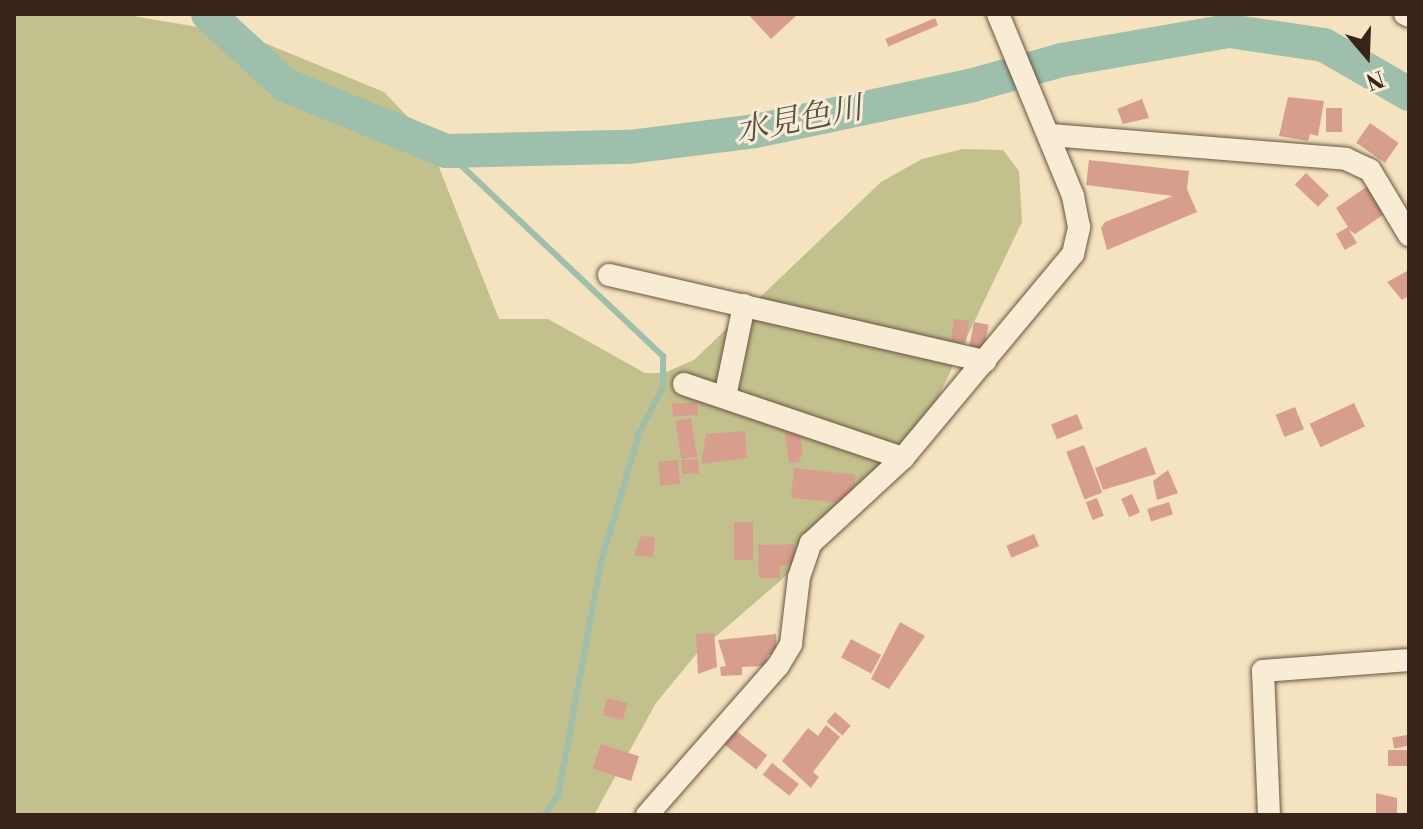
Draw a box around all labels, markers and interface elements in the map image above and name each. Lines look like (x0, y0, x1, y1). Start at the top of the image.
north arrow (1327, 16, 1407, 96)
text: N (1362, 64, 1388, 95)
water label: 水見色川 (733, 89, 865, 151)

